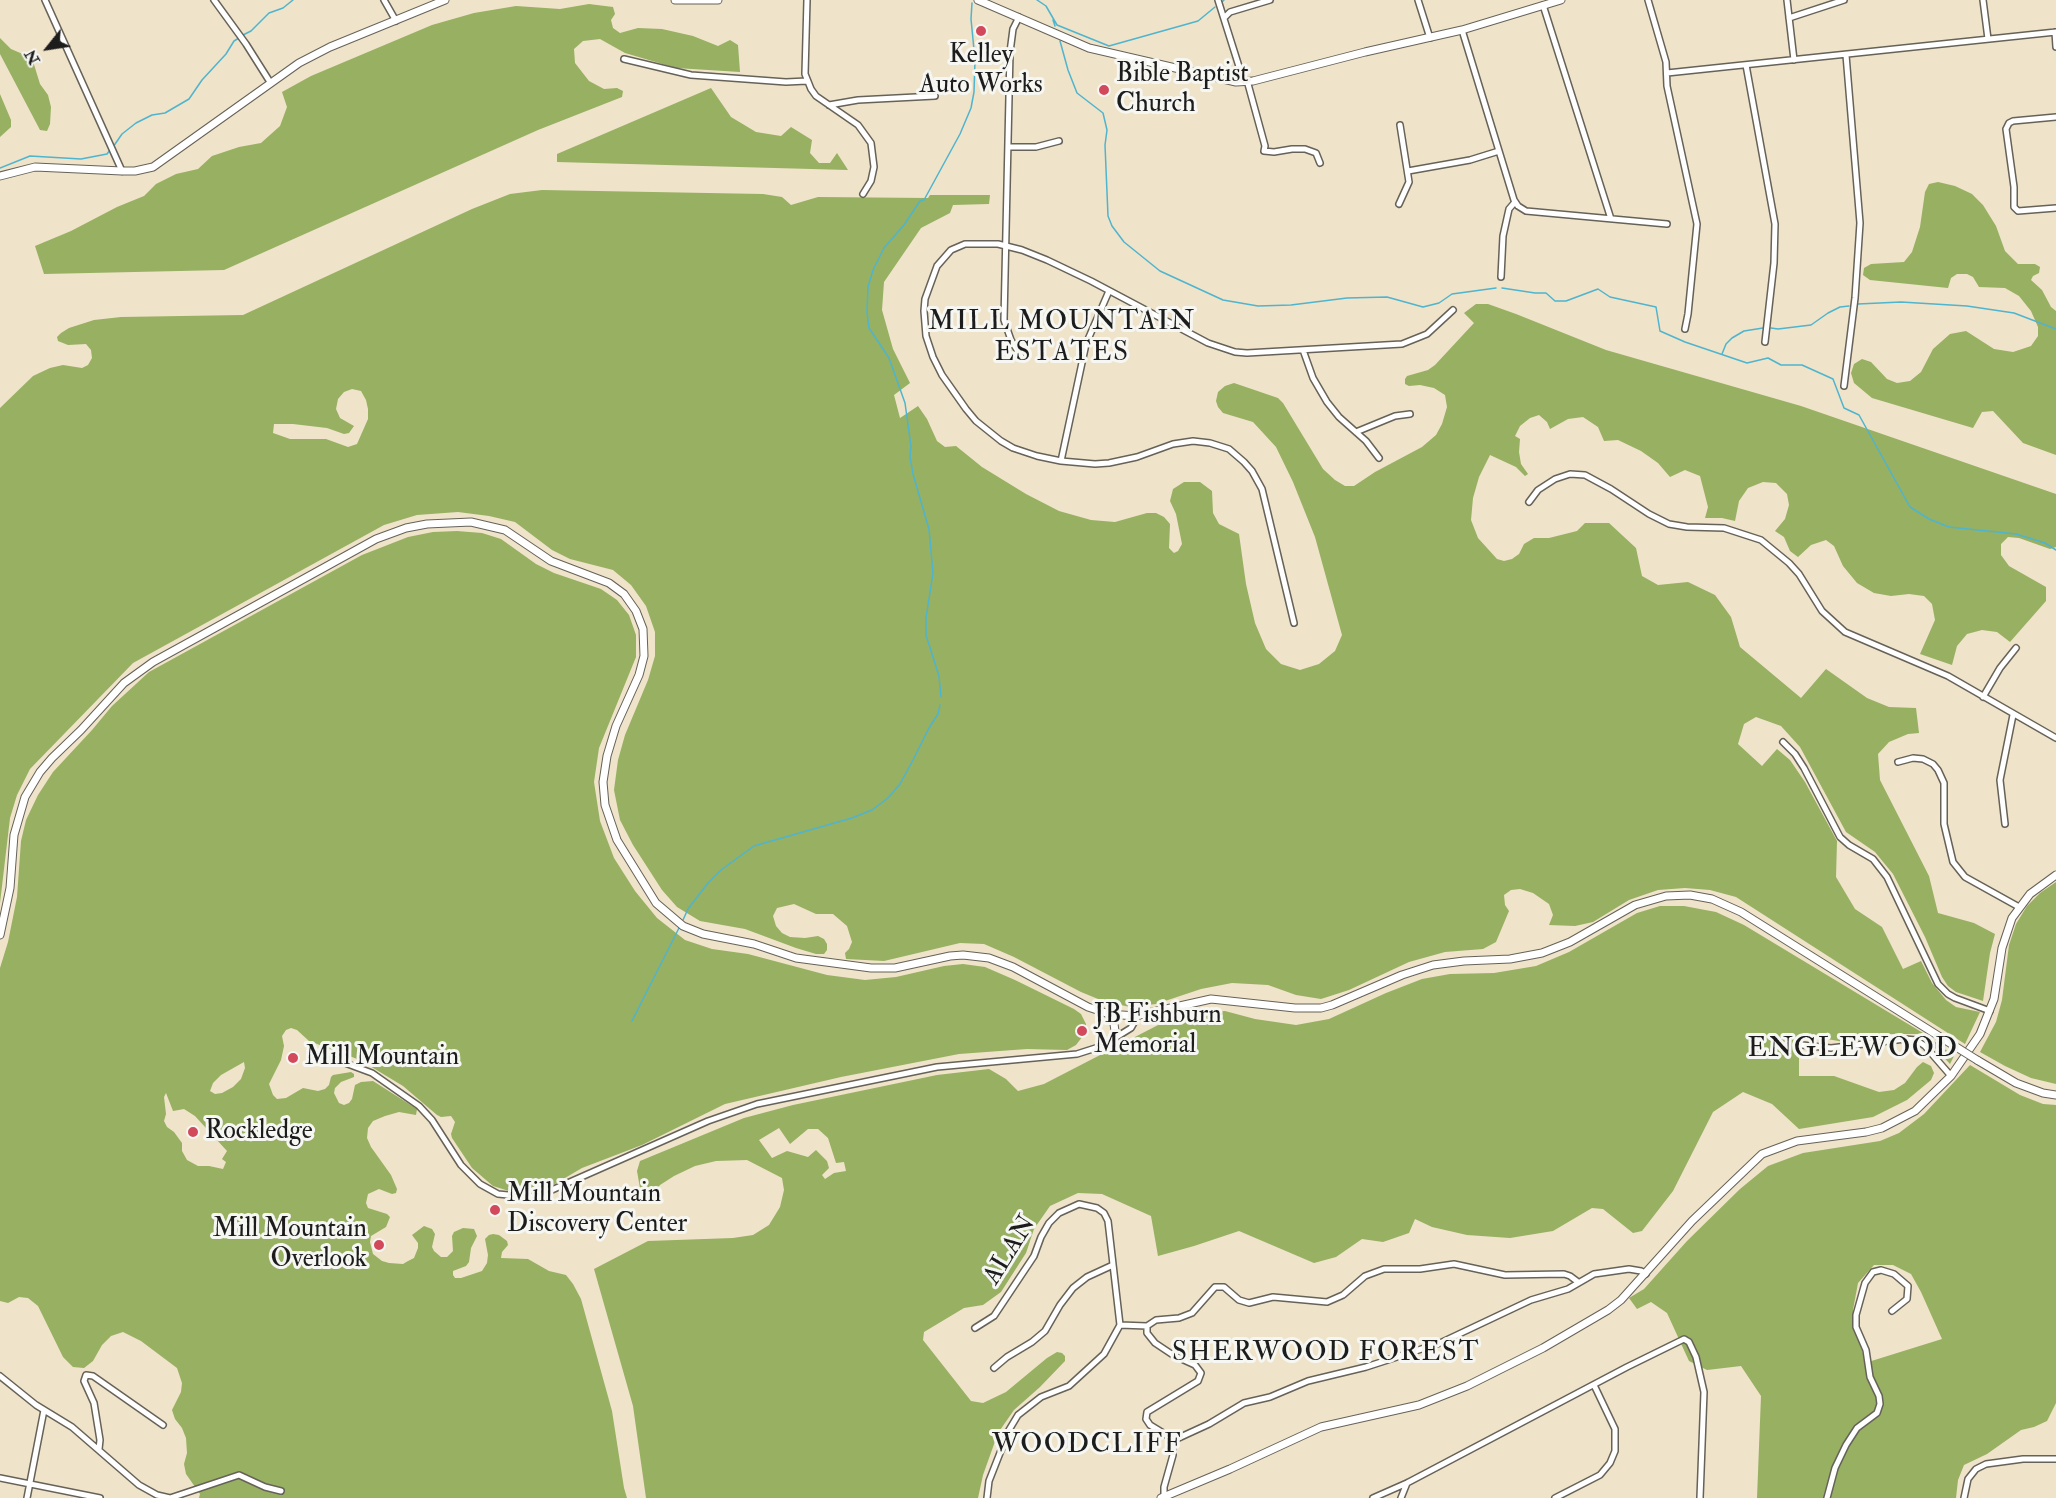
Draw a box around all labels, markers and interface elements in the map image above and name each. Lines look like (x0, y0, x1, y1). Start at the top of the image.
north arrow (18, 18, 78, 78)
marker: Kelley Auto Works (974, 24, 988, 38)
place label: Kelley Auto Works (919, 40, 1043, 101)
text: N (20, 46, 45, 68)
place label: Bible Baptist Church (1116, 59, 1249, 120)
marker: Bible Baptist Church (1097, 83, 1111, 97)
district label: MILL MOUNTAIN ESTATES (928, 307, 1196, 370)
place label: JB Fishburn Memorial (1094, 1000, 1222, 1062)
marker: JB Fishburn Memorial (1075, 1024, 1089, 1038)
district label: ENGLEWOOD (1748, 1034, 1958, 1066)
place label: Mill Mountain (305, 1042, 459, 1074)
marker: Mill Mountain (286, 1051, 300, 1065)
place label: Rockledge (205, 1116, 313, 1148)
marker: Rockledge (186, 1125, 200, 1139)
place label: Mill Mountain Discovery Center (507, 1179, 687, 1240)
marker: Mill Mountain Discovery Center (488, 1203, 502, 1217)
street label: ALAN (978, 1211, 1044, 1291)
place label: Mill Mountain Overlook (213, 1214, 367, 1276)
marker: Mill Mountain Overlook (372, 1238, 386, 1252)
district label: SHERWOOD FOREST (1172, 1338, 1480, 1370)
district label: WOODCLIFF (992, 1430, 1182, 1462)

